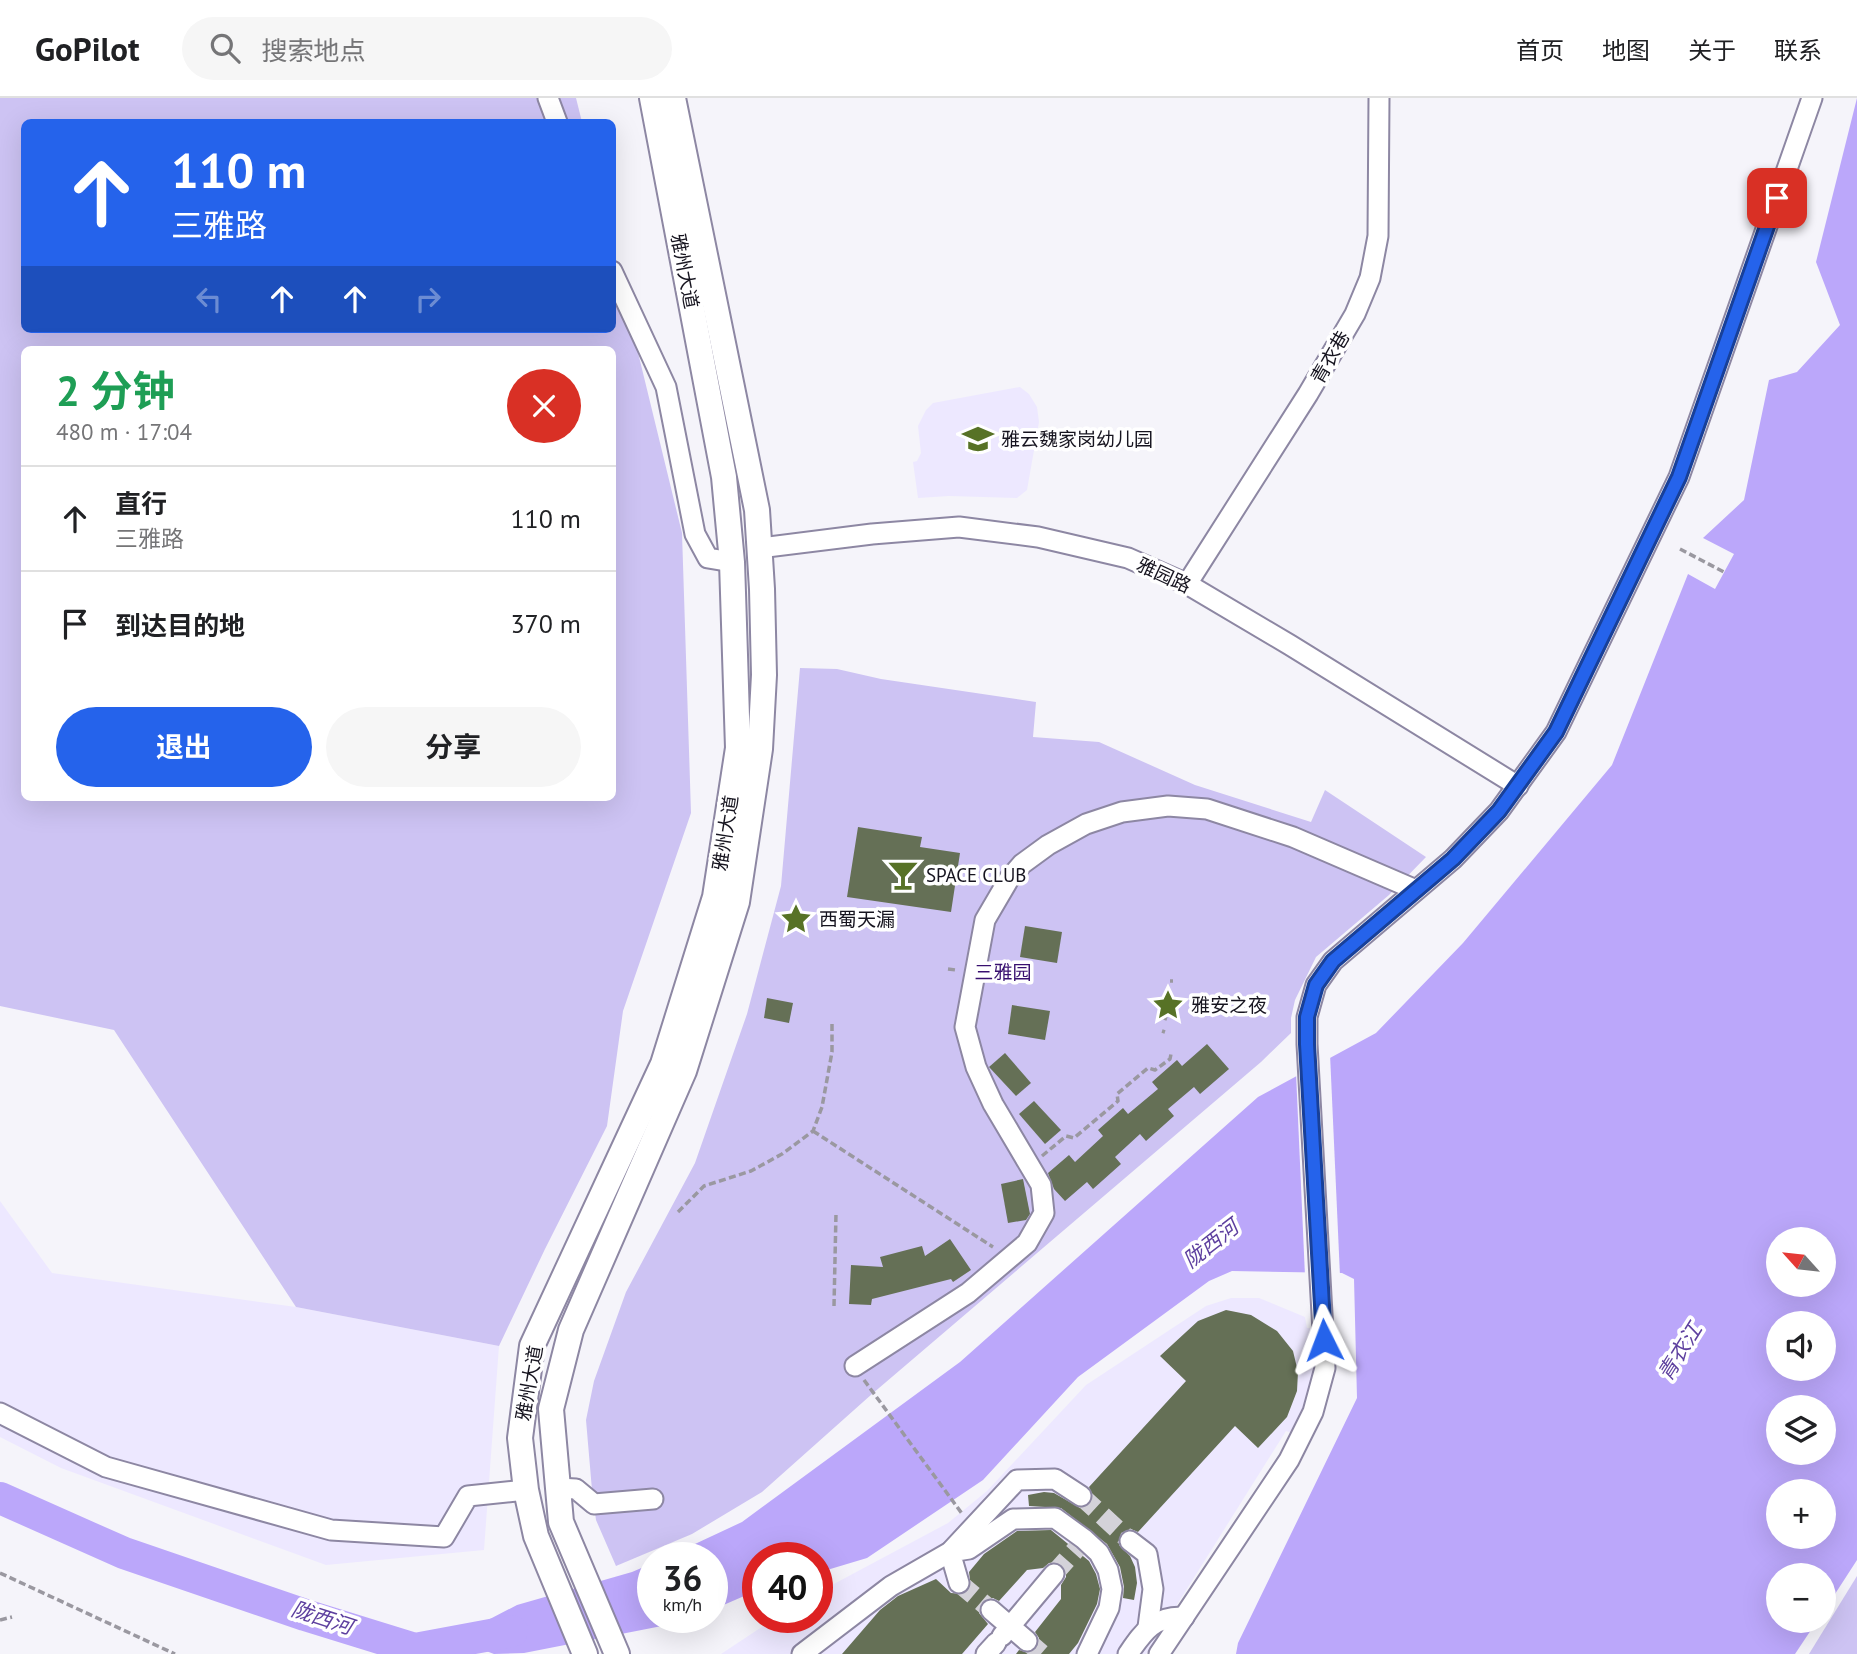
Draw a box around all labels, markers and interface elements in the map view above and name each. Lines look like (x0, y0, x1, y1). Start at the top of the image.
search box (182, 17, 672, 80)
text: GoPilot (35, 27, 140, 70)
icon: search (206, 29, 244, 67)
text: 搜索地点 (262, 34, 366, 67)
text: 首页 (1516, 35, 1564, 66)
text: 地图 (1602, 35, 1650, 66)
text: 关于 (1688, 35, 1736, 66)
text: 联系 (1774, 35, 1822, 66)
text: 110 m (171, 138, 306, 202)
icon: ahead (56, 147, 147, 238)
pin (1747, 168, 1807, 228)
icon: arrive (1758, 179, 1796, 217)
text: 三雅路 (171, 204, 267, 246)
street label: 雅州大道 (666, 231, 704, 311)
icon: left (190, 280, 228, 318)
icon: ahead (263, 280, 301, 318)
icon: ahead (336, 280, 374, 318)
icon: right (409, 280, 447, 318)
street label: 青衣巷 (1305, 326, 1355, 388)
text: 2 分钟 (56, 363, 174, 418)
button: close (507, 369, 581, 443)
text: 480 m · 17:04 (56, 417, 192, 446)
school or university icon: 雅云魏家岗幼儿园 (961, 422, 995, 456)
place label: 雅云魏家岗幼儿园 (1001, 427, 1153, 451)
text: 直行 (115, 487, 167, 520)
icon: ahead (56, 500, 94, 538)
text: 110 m (510, 502, 581, 535)
text: 三雅路 (115, 524, 184, 553)
street label: 雅园路 (1133, 552, 1195, 598)
icon: arrive (56, 605, 94, 643)
text: 370 m (510, 607, 581, 640)
text: 到达目的地 (115, 609, 245, 642)
button: 退出 (56, 707, 312, 787)
button: 分享 (326, 707, 581, 787)
street label: 雅州大道 (707, 794, 743, 872)
bar icon: SPACE CLUB (886, 858, 920, 892)
place label: SPACE CLUB (926, 863, 1026, 887)
place icon: 西蜀天漏 (779, 902, 813, 936)
place label: 西蜀天漏 (819, 907, 895, 931)
park label: 三雅园 (974, 960, 1032, 984)
place icon: 雅安之夜 (1151, 988, 1185, 1022)
place label: 雅安之夜 (1191, 993, 1267, 1017)
water label: 陇西河 (1178, 1211, 1247, 1274)
north arrow (1766, 1227, 1836, 1297)
map controls (1766, 1227, 1836, 1633)
position arrow (1287, 1303, 1361, 1377)
button: sound (1766, 1311, 1836, 1381)
water label: 青衣江 (1651, 1316, 1709, 1386)
street label: 雅州大道 (511, 1343, 547, 1423)
button: layers (1766, 1395, 1836, 1465)
button: + (1766, 1479, 1836, 1549)
speed limit sign: 40 (742, 1542, 833, 1633)
text: 36 (663, 1555, 702, 1601)
button: − (1766, 1563, 1836, 1633)
text: km/h (663, 1593, 702, 1616)
water label: 陇西河 (288, 1595, 360, 1641)

